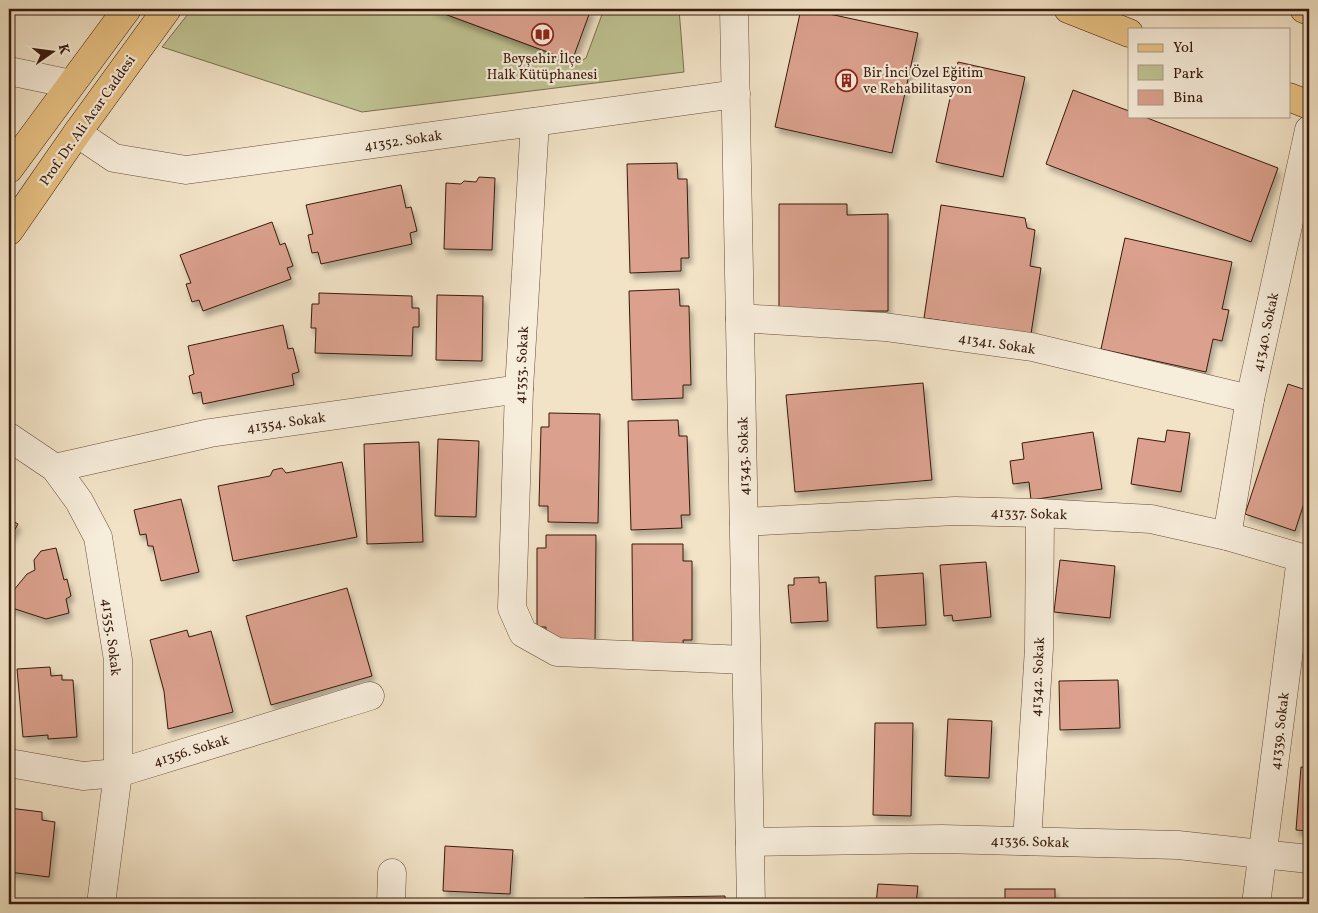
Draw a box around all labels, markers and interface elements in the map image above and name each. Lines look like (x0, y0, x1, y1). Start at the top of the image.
library icon: Beyşehir İlçe Halk Kütüphanesi (530, 23, 554, 47)
north arrow (28, 28, 78, 78)
legend (1128, 28, 1290, 118)
text: Yol (1173, 38, 1193, 59)
text: K (53, 42, 74, 56)
place label: Beyşehir İlçe Halk Kütüphanesi (487, 50, 597, 85)
street label: Prof. Dr. Ali Acar Caddesi (36, 52, 141, 190)
place label: Bir İnci Özel Eğitim ve Rehabilitasyon (863, 64, 983, 99)
text: Park (1173, 64, 1204, 85)
building icon: Bir İnci Özel Eğitim ve Rehabilitasyon (835, 68, 859, 92)
text: Bina (1173, 88, 1203, 109)
street label: 41352. Sokak (363, 127, 444, 156)
street label: 41340. Sokak (1249, 290, 1284, 374)
street label: 41353. Sokak (511, 325, 534, 405)
street label: 41341. Sokak (957, 329, 1037, 360)
street label: 41354. Sokak (246, 408, 327, 438)
street label: 41343. Sokak (734, 416, 755, 496)
street label: 41337. Sokak (990, 504, 1068, 525)
street label: 41355. Sokak (96, 597, 125, 677)
street label: 41342. Sokak (1027, 636, 1050, 718)
street label: 41339. Sokak (1266, 691, 1295, 771)
street label: 41356. Sokak (151, 731, 232, 772)
street label: 41336. Sokak (990, 832, 1070, 853)

